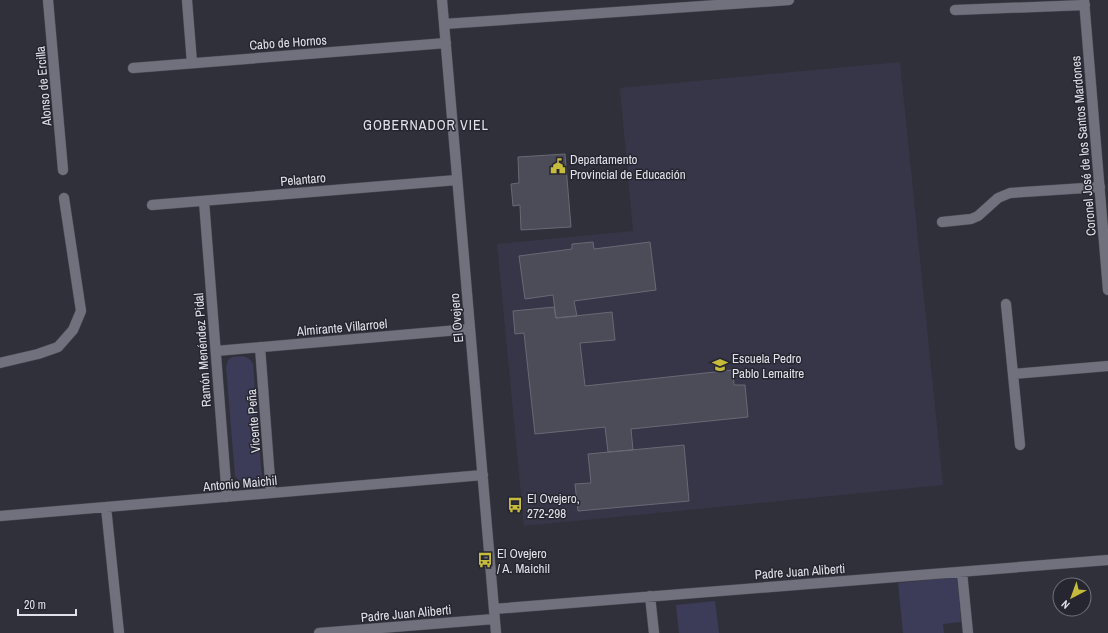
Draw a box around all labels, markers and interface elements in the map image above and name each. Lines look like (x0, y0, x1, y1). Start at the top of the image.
street label: Cabo de Hornos (249, 31, 327, 54)
street label: Alonso de Ercilla (32, 45, 56, 128)
street label: Coronel José de los Santos Mardones (1067, 55, 1100, 237)
district label: GOBERNADOR VIEL (363, 116, 489, 134)
place label: Departamento Provincial de Educación (570, 151, 686, 183)
public building icon: Departamento Provincial de Educación (549, 157, 567, 175)
street label: Pelantaro (280, 169, 327, 190)
street label: Ramón Menéndez Pidal (190, 292, 215, 408)
street label: El Ovejero (446, 292, 467, 343)
street label: Almirante Villarroel (295, 315, 388, 340)
place label: Escuela Pedro Pablo Lemaitre (732, 350, 804, 382)
school or university icon: Escuela Pedro Pablo Lemaitre (711, 356, 729, 374)
street label: Vicente Peña (243, 388, 264, 453)
street label: Antonio Maichil (201, 472, 278, 495)
place label: El Ovejero, 272-298 (527, 490, 580, 522)
bus stop icon: El Ovejero, 272-298 (506, 496, 524, 514)
place label: El Ovejero / A. Maichil (497, 545, 550, 577)
bus stop icon: El Ovejero / A. Maichil (476, 551, 494, 569)
street label: Padre Juan Aliberti (754, 560, 846, 583)
north arrow (1052, 577, 1092, 617)
scale bar (18, 591, 76, 617)
text: 20 m (24, 597, 46, 613)
text: N (1058, 597, 1072, 612)
street label: Padre Juan Aliberti (360, 601, 452, 626)

